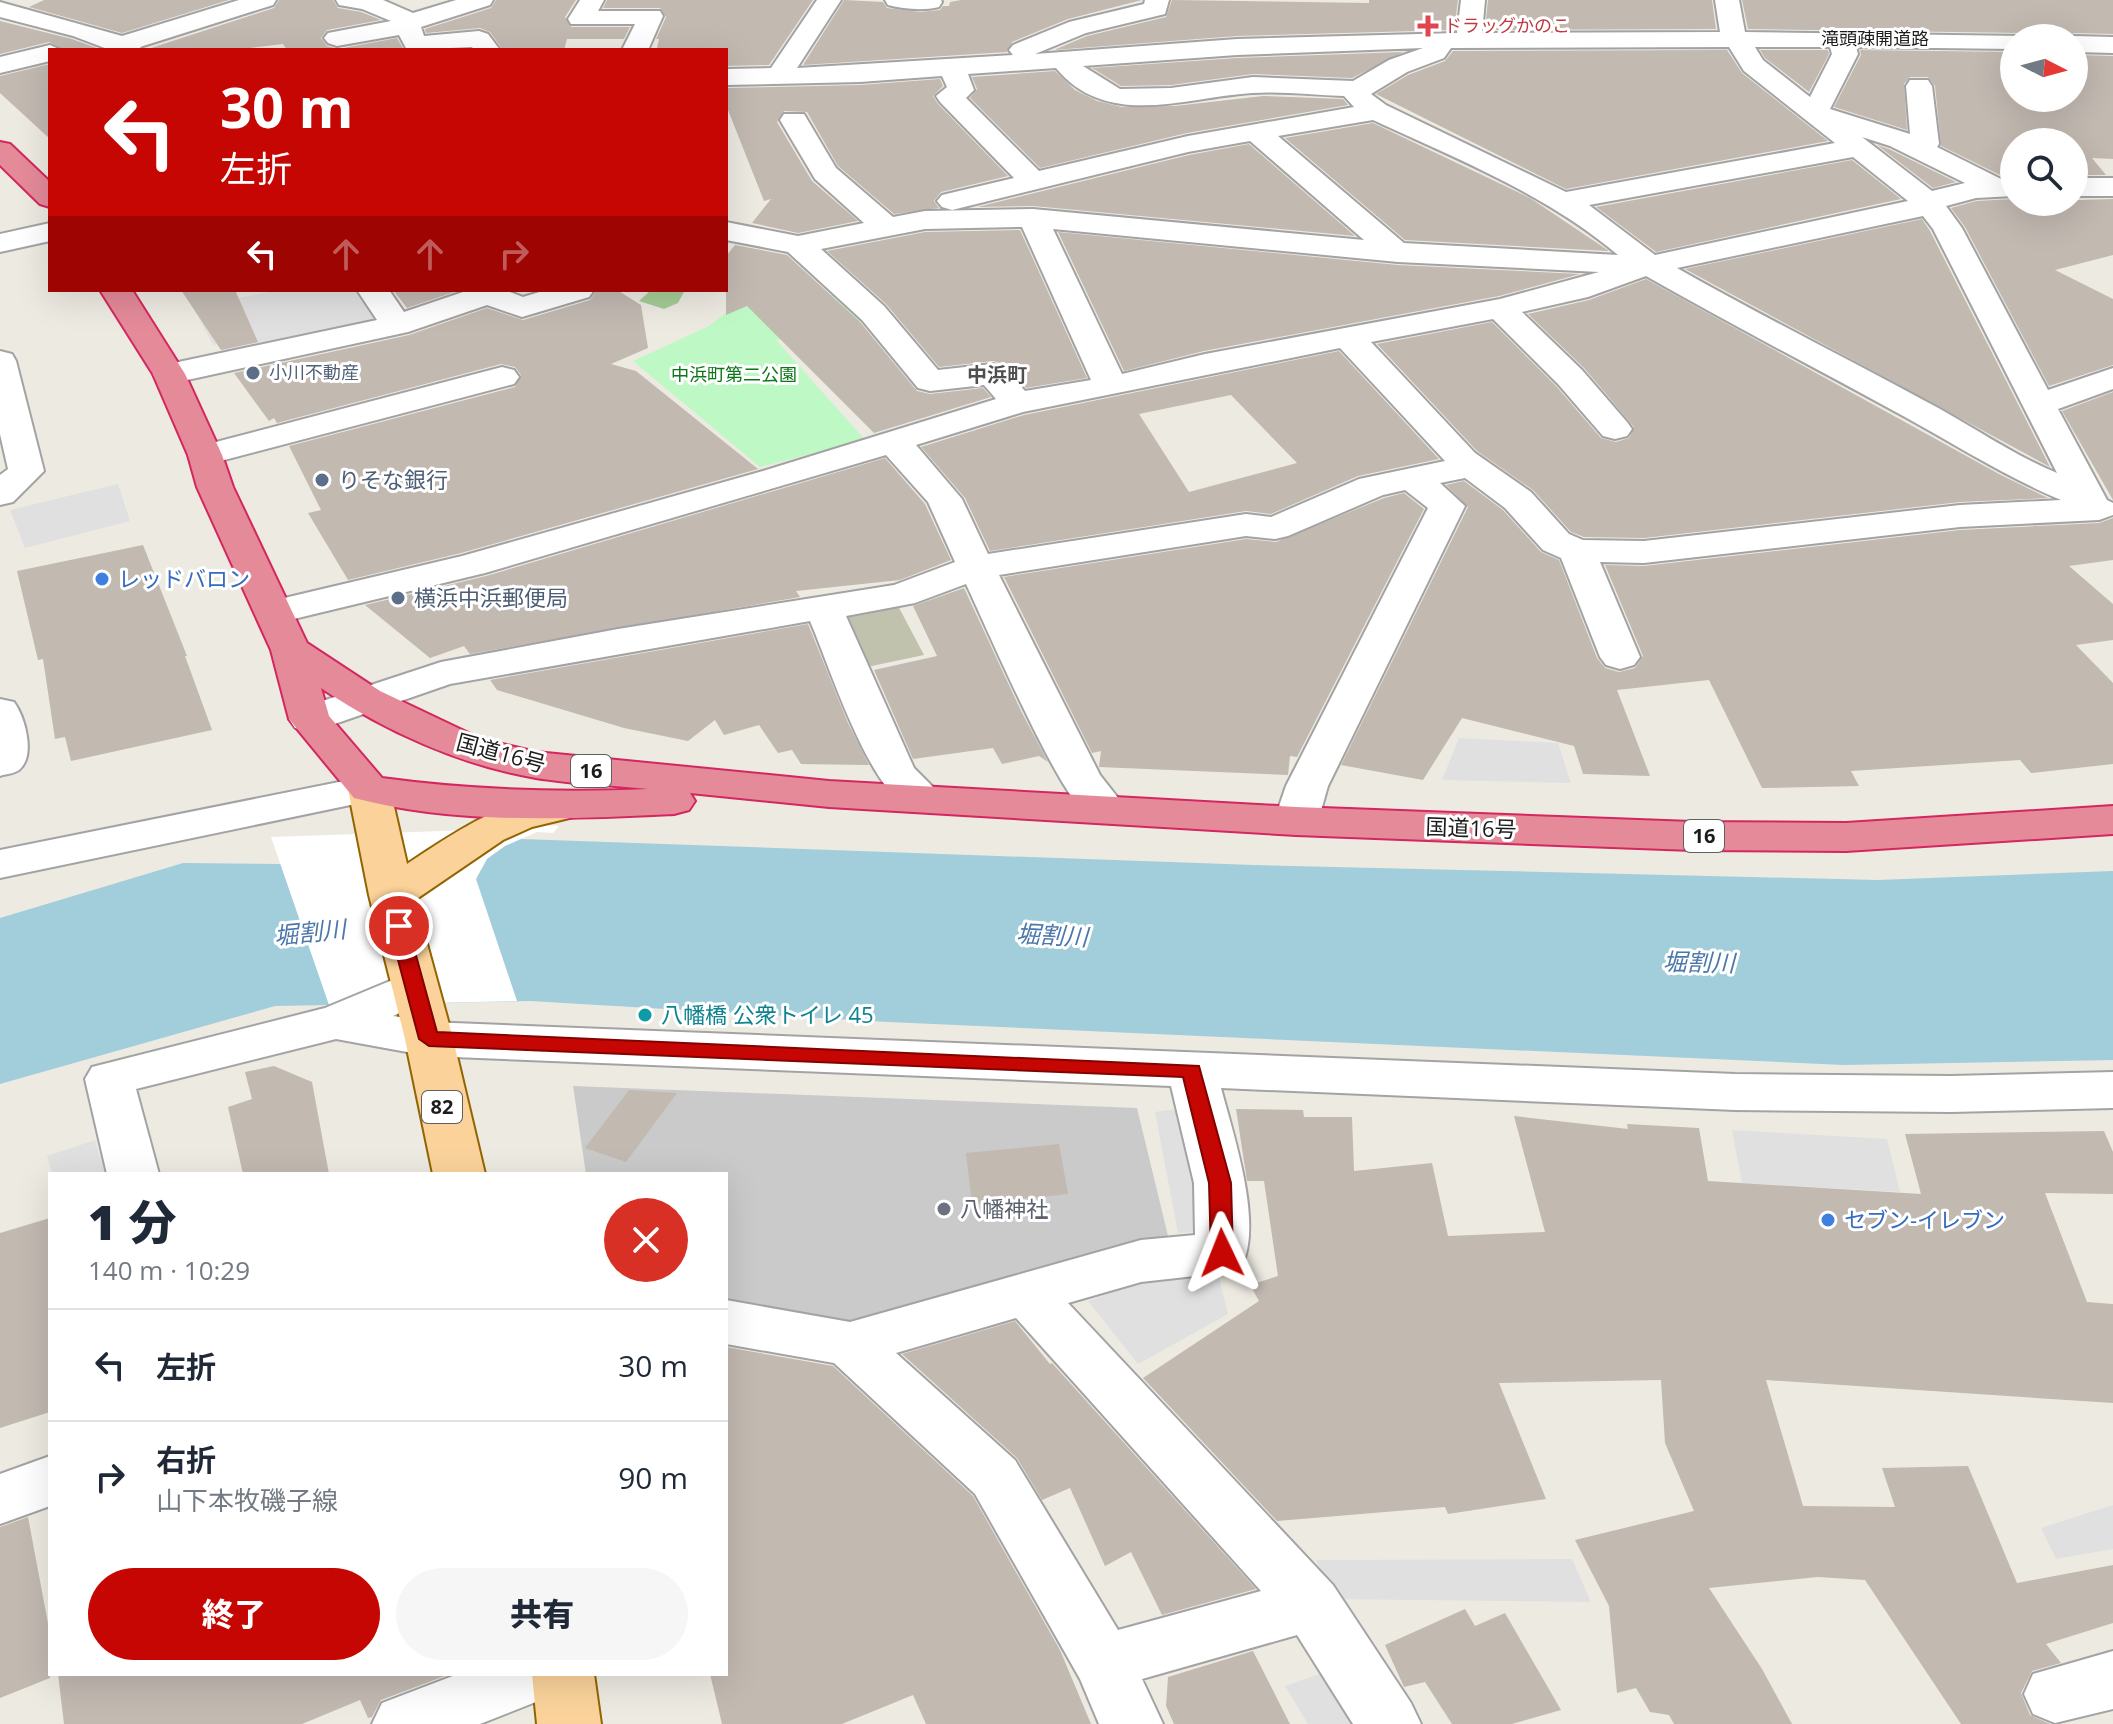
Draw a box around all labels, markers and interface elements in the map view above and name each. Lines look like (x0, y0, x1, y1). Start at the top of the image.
place label: ドラッグかのこ (1444, 13, 1570, 37)
marker: ドラッグかのこ (1419, 17, 1437, 35)
north arrow (2000, 24, 2088, 112)
map controls (2000, 24, 2088, 216)
street label: 滝頭疎開道路 (1821, 26, 1929, 50)
text: 30 m (220, 68, 354, 144)
icon: left (88, 80, 192, 184)
button: search (2000, 128, 2088, 216)
text: 左折 (220, 144, 292, 193)
icon: left (240, 232, 284, 276)
icon: ahead (324, 232, 368, 276)
icon: ahead (408, 232, 452, 276)
icon: right (492, 232, 536, 276)
place label: 小川不動産 (269, 360, 359, 384)
district label: 中浜町 (967, 361, 1027, 388)
park label: 中浜町第二公園 (671, 362, 797, 386)
marker: 小川不動産 (244, 364, 262, 382)
place label: りそな銀行 (338, 464, 448, 494)
marker: りそな銀行 (313, 471, 331, 489)
place label: レッドバロン (118, 563, 250, 593)
marker: レッドバロン (93, 570, 111, 588)
place label: 横浜中浜郵便局 (414, 582, 568, 612)
marker: 横浜中浜郵便局 (389, 589, 407, 607)
street label: 国道16号 (453, 726, 549, 778)
road number: 16 (571, 755, 611, 787)
street label: 国道16号 (1425, 810, 1517, 844)
road number: 16 (1684, 820, 1724, 852)
pin (365, 892, 433, 960)
icon: arrive (377, 904, 421, 948)
water label: 堀割川 (272, 911, 350, 952)
water label: 堀割川 (1015, 916, 1092, 953)
water label: 堀割川 (1663, 944, 1738, 979)
place label: 八幡橋 公衆トイレ 45 (661, 999, 874, 1029)
marker: 八幡橋 公衆トイレ 45 (636, 1006, 654, 1024)
road number: 82 (422, 1091, 462, 1123)
text: 1 分 (88, 1189, 177, 1254)
place label: 八幡神社 (960, 1193, 1048, 1223)
button: close (604, 1198, 688, 1282)
marker: 八幡神社 (935, 1200, 953, 1218)
place label: セブン-イレブン (1844, 1204, 2005, 1234)
position arrow (1180, 1211, 1264, 1295)
marker: セブン-イレブン (1819, 1211, 1837, 1229)
text: 140 m · 10:29 (88, 1252, 250, 1288)
icon: left (88, 1343, 132, 1387)
text: 30 m (618, 1345, 688, 1386)
text: 左折 (156, 1346, 216, 1387)
text: 右折 (156, 1439, 216, 1480)
icon: right (88, 1455, 132, 1499)
text: 90 m (618, 1457, 688, 1498)
text: 山下本牧磯子線 (156, 1482, 338, 1518)
button: 終了 (88, 1568, 380, 1660)
button: 共有 (396, 1568, 688, 1660)

